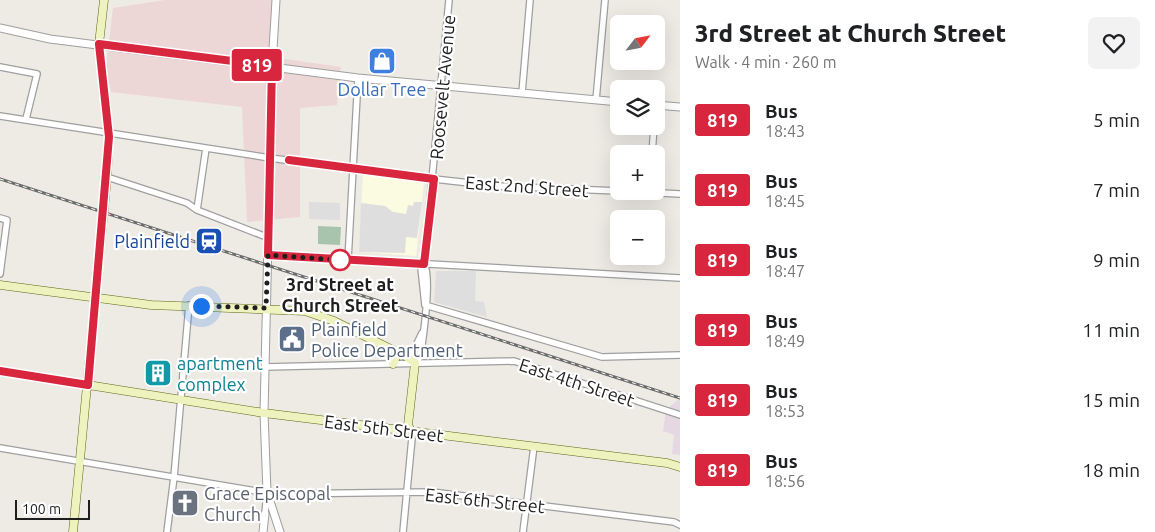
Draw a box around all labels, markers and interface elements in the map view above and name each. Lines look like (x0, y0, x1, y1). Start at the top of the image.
street label: Roosevelt Avenue (426, 14, 458, 160)
north arrow (610, 15, 665, 70)
map controls (610, 15, 665, 265)
button: heart (1088, 17, 1140, 69)
text: 3rd Street at Church Street (695, 20, 1006, 47)
shop icon: Dollar Tree (367, 46, 397, 76)
line badge: 819 (228, 49, 286, 81)
text: Walk · 4 min · 260 m (695, 53, 837, 71)
text: 819 (242, 55, 272, 75)
place label: Dollar Tree (338, 79, 426, 99)
button: layers (610, 80, 665, 135)
text: Bus (765, 100, 798, 122)
text: 5 min (1093, 109, 1140, 131)
text: 819 (707, 110, 738, 130)
text: 18:43 (765, 122, 805, 140)
button: + (610, 145, 665, 200)
text: Bus (765, 170, 798, 192)
street label: East 2nd Street (465, 172, 589, 200)
text: 7 min (1093, 179, 1140, 201)
text: 819 (707, 180, 738, 200)
text: 18:45 (765, 192, 805, 210)
button: − (610, 210, 665, 265)
station icon: Plainfield (194, 226, 224, 256)
place label: Plainfield (114, 231, 190, 251)
text: Bus (765, 240, 798, 262)
marker: 3rd Street at Church Street (329, 249, 351, 271)
text: 9 min (1093, 249, 1140, 271)
text: 819 (707, 250, 738, 270)
text: 18:47 (765, 262, 805, 280)
place label: 3rd Street at Church Street (281, 274, 399, 315)
your location (189, 294, 214, 319)
text: Bus (765, 310, 798, 332)
place label: Plainfield Police Department (311, 319, 463, 360)
text: 11 min (1082, 319, 1140, 341)
text: 819 (707, 320, 738, 340)
public building icon: Plainfield Police Department (277, 324, 307, 354)
text: 18:49 (765, 332, 805, 350)
place label: apartment complex (177, 353, 263, 394)
street label: East 4th Street (517, 354, 637, 410)
building icon: apartment complex (143, 358, 173, 388)
text: Bus (765, 380, 798, 402)
text: 15 min (1082, 389, 1140, 411)
text: 819 (707, 390, 738, 410)
text: 18:53 (765, 402, 805, 420)
street label: East 5th Street (323, 411, 445, 445)
text: Bus (765, 450, 798, 472)
text: 18 min (1082, 459, 1140, 481)
text: 819 (707, 460, 738, 480)
text: 18:56 (765, 472, 805, 490)
place label: Grace Episcopal Church (204, 483, 331, 524)
street label: East 6th Street (424, 484, 546, 516)
church icon: Grace Episcopal Church (170, 488, 200, 518)
scale bar (15, 497, 90, 520)
text: 100 m (22, 501, 61, 517)

